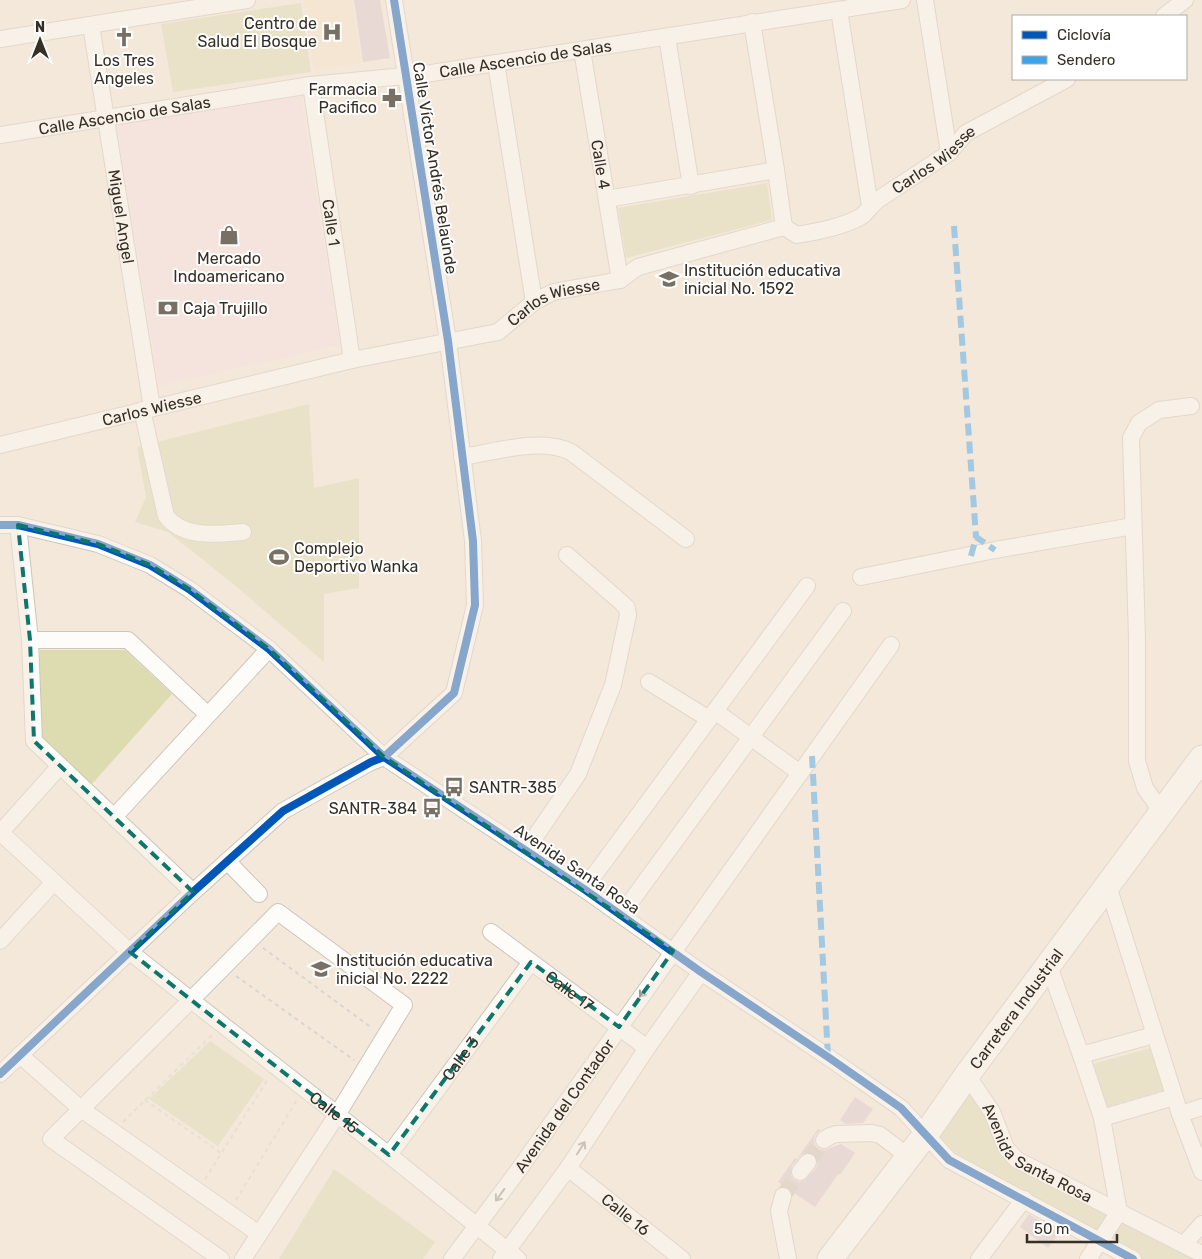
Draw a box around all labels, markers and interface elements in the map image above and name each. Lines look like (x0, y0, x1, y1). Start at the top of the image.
place label: Centro de Salud El Bosque (198, 14, 317, 51)
north arrow (15, 15, 65, 65)
legend (1012, 15, 1187, 80)
text: N (35, 19, 45, 36)
hospital icon: Centro de Salud El Bosque (321, 21, 343, 43)
church icon: Los Tres Angeles (113, 26, 135, 48)
text: Ciclovía (1057, 26, 1111, 44)
street label: Calle Ascencio de Salas (438, 36, 613, 81)
place label: Los Tres Angeles (94, 51, 154, 88)
text: Sendero (1057, 51, 1115, 69)
street label: Calle Víctor Andrés Belaúnde (409, 61, 461, 275)
place label: Farmacia Pacifico (309, 80, 377, 117)
pharmacy icon: Farmacia Pacifico (381, 87, 403, 109)
street label: Calle Ascencio de Salas (37, 92, 212, 138)
street label: Carlos Wiesse (888, 121, 978, 198)
street label: Calle 4 (587, 138, 614, 191)
street label: Miguel Angel (105, 168, 138, 265)
street label: Calle 1 (319, 198, 344, 247)
shop icon: Mercado Indoamericano (218, 224, 240, 246)
place label: Mercado Indoamericano (173, 249, 285, 286)
place label: Institución educativa inicial No. 1592 (684, 261, 841, 298)
school or university icon: Institución educativa inicial No. 1592 (658, 268, 680, 290)
street label: Carlos Wiesse (503, 274, 602, 330)
bank icon: Caja Trujillo (157, 297, 179, 319)
place label: Caja Trujillo (183, 299, 268, 318)
street label: Carlos Wiesse (100, 387, 203, 430)
place label: Complejo Deportivo Wanka (294, 539, 418, 576)
sports icon: Complejo Deportivo Wanka (268, 546, 290, 568)
bus stop icon: SANTR-385 (443, 776, 465, 798)
place label: SANTR-385 (469, 778, 557, 797)
bus stop icon: SANTR-384 (421, 797, 443, 819)
place label: SANTR-384 (329, 799, 417, 818)
street label: Avenida Santa Rosa (511, 820, 643, 918)
street label: Carretera Industrial (965, 945, 1067, 1073)
place label: Institución educativa inicial No. 2222 (336, 951, 493, 988)
school or university icon: Institución educativa inicial No. 2222 (310, 958, 332, 980)
street label: Calle 17 (542, 966, 597, 1015)
one-way arrow (639, 984, 649, 998)
street label: Calle 3 (438, 1033, 483, 1084)
street label: Avenida del Contador (510, 1035, 618, 1176)
street label: Calle 15 (306, 1087, 362, 1137)
street label: Avenida Santa Rosa (979, 1099, 1096, 1206)
one-way arrow (576, 1142, 586, 1156)
one-way arrow (495, 1188, 505, 1202)
street label: Calle 16 (598, 1189, 654, 1239)
scale bar (1027, 1212, 1117, 1244)
text: 50 m (1034, 1220, 1069, 1238)

